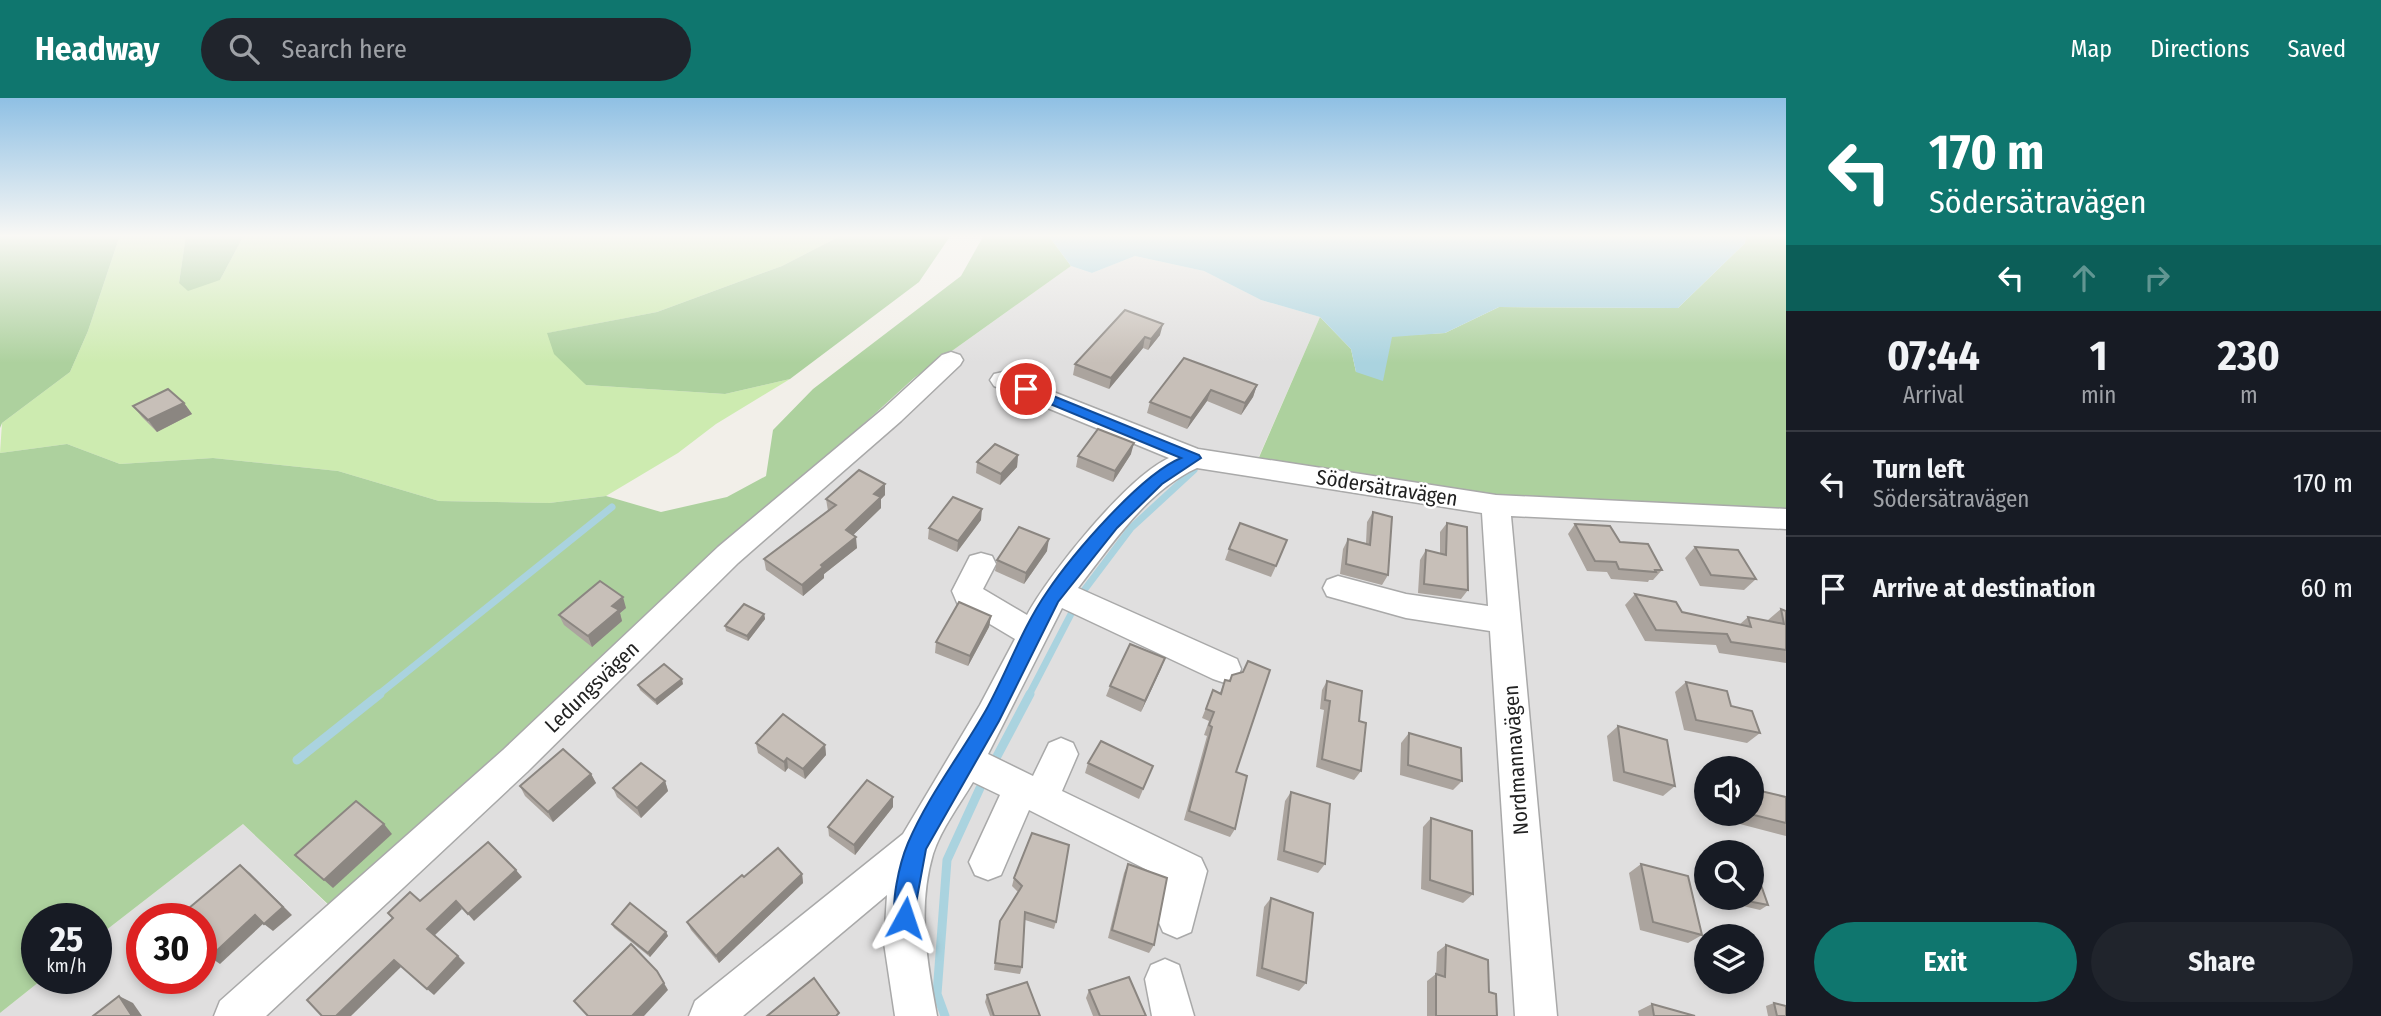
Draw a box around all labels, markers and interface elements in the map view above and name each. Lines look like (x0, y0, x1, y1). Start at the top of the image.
search box (201, 18, 691, 81)
text: Headway (35, 29, 159, 69)
icon: search (225, 30, 263, 68)
text: Search here (281, 34, 407, 65)
text: Map (2071, 35, 2112, 63)
text: Directions (2150, 35, 2249, 63)
text: Saved (2287, 35, 2346, 63)
text: 170 m (1929, 123, 2045, 182)
icon: left (1814, 126, 1905, 217)
text: Södersätravägen (1929, 183, 2147, 221)
icon: left (1992, 259, 2030, 297)
icon: ahead (2065, 259, 2103, 297)
icon: right (2138, 259, 2176, 297)
text: 07:44 (1887, 331, 1980, 381)
text: 1 (2090, 331, 2108, 381)
text: 230 (2218, 331, 2280, 381)
pin (996, 359, 1056, 419)
icon: arrive (1007, 370, 1045, 408)
text: Arrival (1903, 381, 1964, 409)
text: min (2081, 381, 2116, 409)
text: m (2240, 381, 2258, 409)
text: Turn left (1873, 454, 1965, 485)
street label: Södersätravägen (1314, 464, 1460, 512)
icon: left (1814, 465, 1852, 503)
text: 170 m (2293, 468, 2353, 499)
text: Södersätravägen (1873, 485, 2029, 513)
icon: arrive (1814, 570, 1852, 608)
text: Arrive at destination (1873, 573, 2096, 604)
text: 60 m (2300, 573, 2353, 604)
street label: Ledungsvägen (539, 636, 645, 738)
street label: Nordmannavägen (1498, 684, 1534, 836)
map controls (1694, 756, 1764, 994)
button: sound (1694, 756, 1764, 826)
button: search (1694, 840, 1764, 910)
position arrow (868, 881, 942, 955)
speed limit sign: 30 (126, 903, 217, 994)
text: 25 (50, 918, 83, 960)
button: Exit (1814, 922, 2077, 1002)
button: Share (2091, 922, 2353, 1002)
button: layers (1694, 924, 1764, 994)
text: km/h (46, 955, 87, 977)

